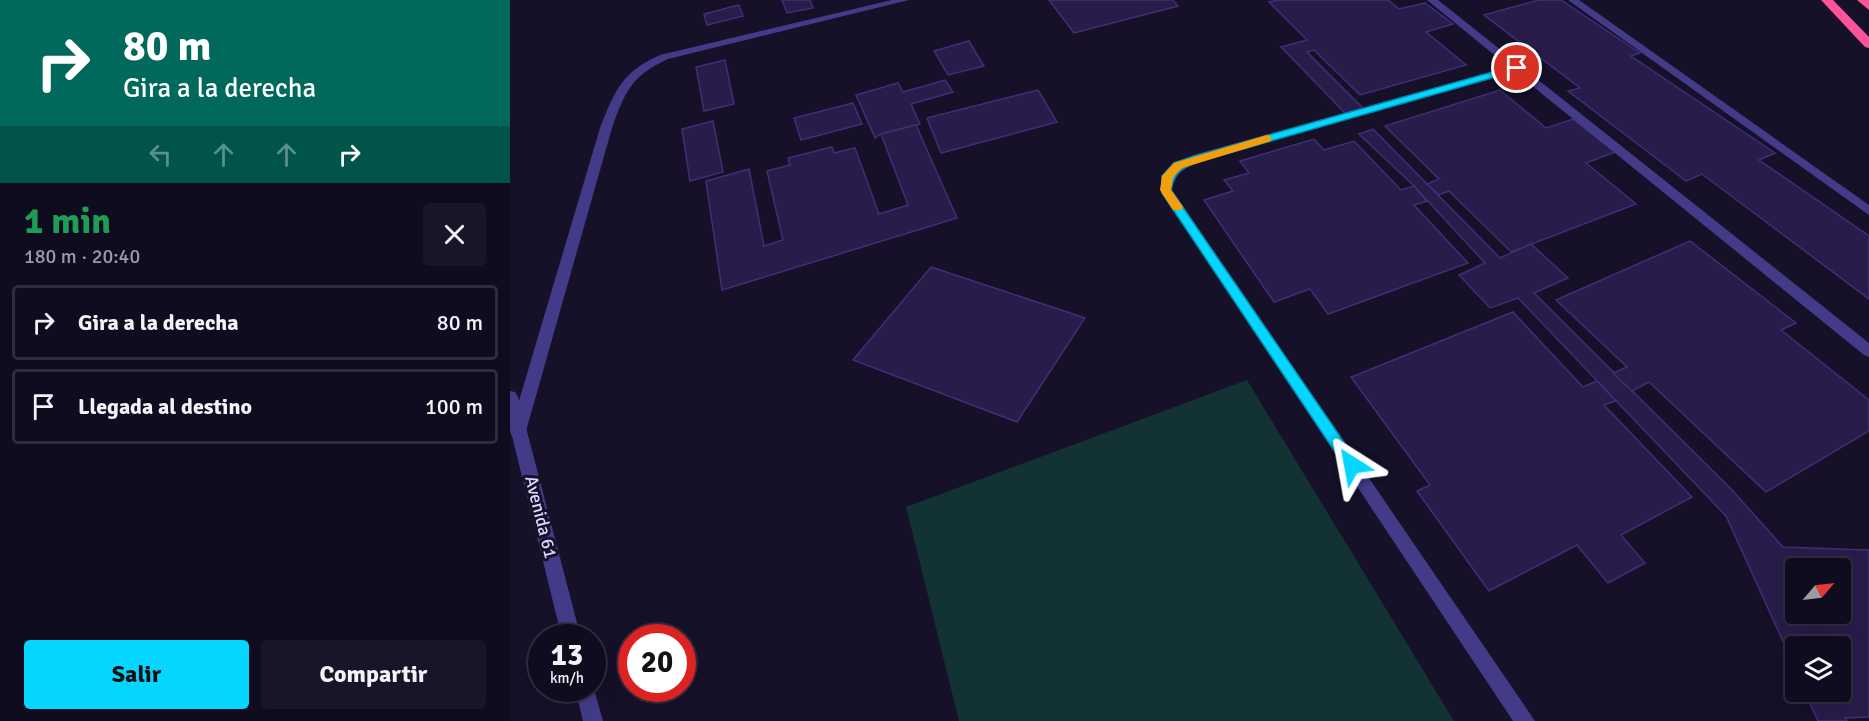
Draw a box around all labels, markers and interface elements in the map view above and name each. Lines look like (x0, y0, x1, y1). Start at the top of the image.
text: 80 m (123, 21, 212, 72)
icon: right (24, 24, 102, 102)
pin (1491, 42, 1542, 93)
icon: arrive (1500, 51, 1533, 84)
text: Gira a la derecha (123, 72, 316, 105)
icon: left (144, 138, 177, 171)
icon: ahead (207, 138, 240, 171)
icon: ahead (270, 138, 303, 171)
icon: right (333, 138, 366, 171)
text: 1 min (24, 199, 111, 244)
button: close (423, 203, 486, 266)
text: 180 m · 20:40 (24, 244, 140, 269)
icon: right (27, 306, 60, 339)
text: Gira a la derecha (78, 309, 239, 336)
text: 80 m (437, 309, 483, 336)
icon: arrive (27, 390, 60, 423)
text: Llegada al destino (78, 393, 252, 420)
text: 100 m (425, 393, 483, 420)
position arrow (1320, 433, 1384, 497)
street label: Avenida 61 (520, 473, 562, 561)
north arrow (1785, 558, 1851, 624)
map controls (1785, 558, 1851, 702)
speed limit sign: 20 (618, 624, 696, 702)
button: layers (1785, 636, 1851, 702)
text: 13 (551, 637, 583, 674)
button: Salir (24, 640, 249, 709)
button: Compartir (261, 640, 486, 709)
text: km/h (550, 669, 584, 687)

